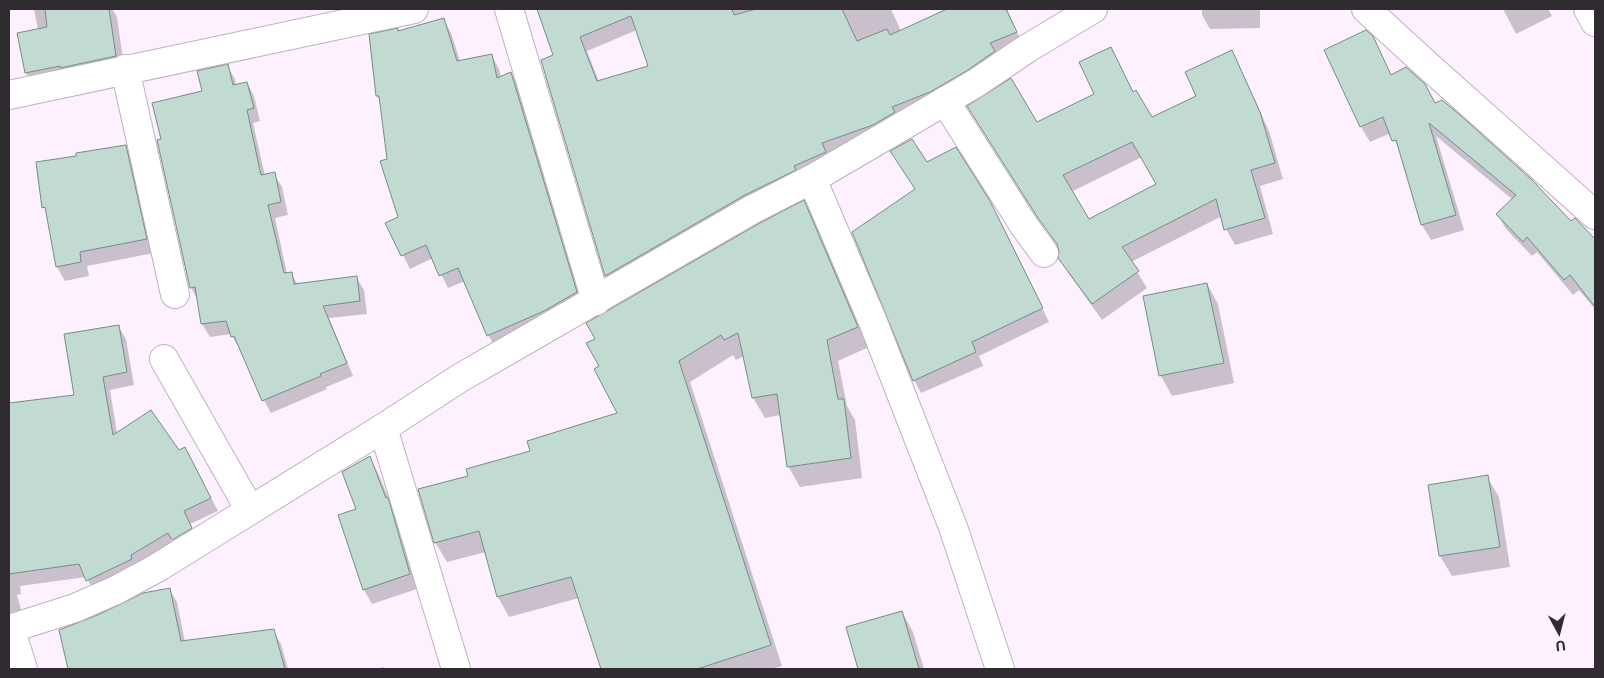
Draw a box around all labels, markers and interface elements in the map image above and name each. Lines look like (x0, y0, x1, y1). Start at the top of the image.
north arrow (1534, 608, 1584, 658)
text: U (1554, 636, 1567, 656)

